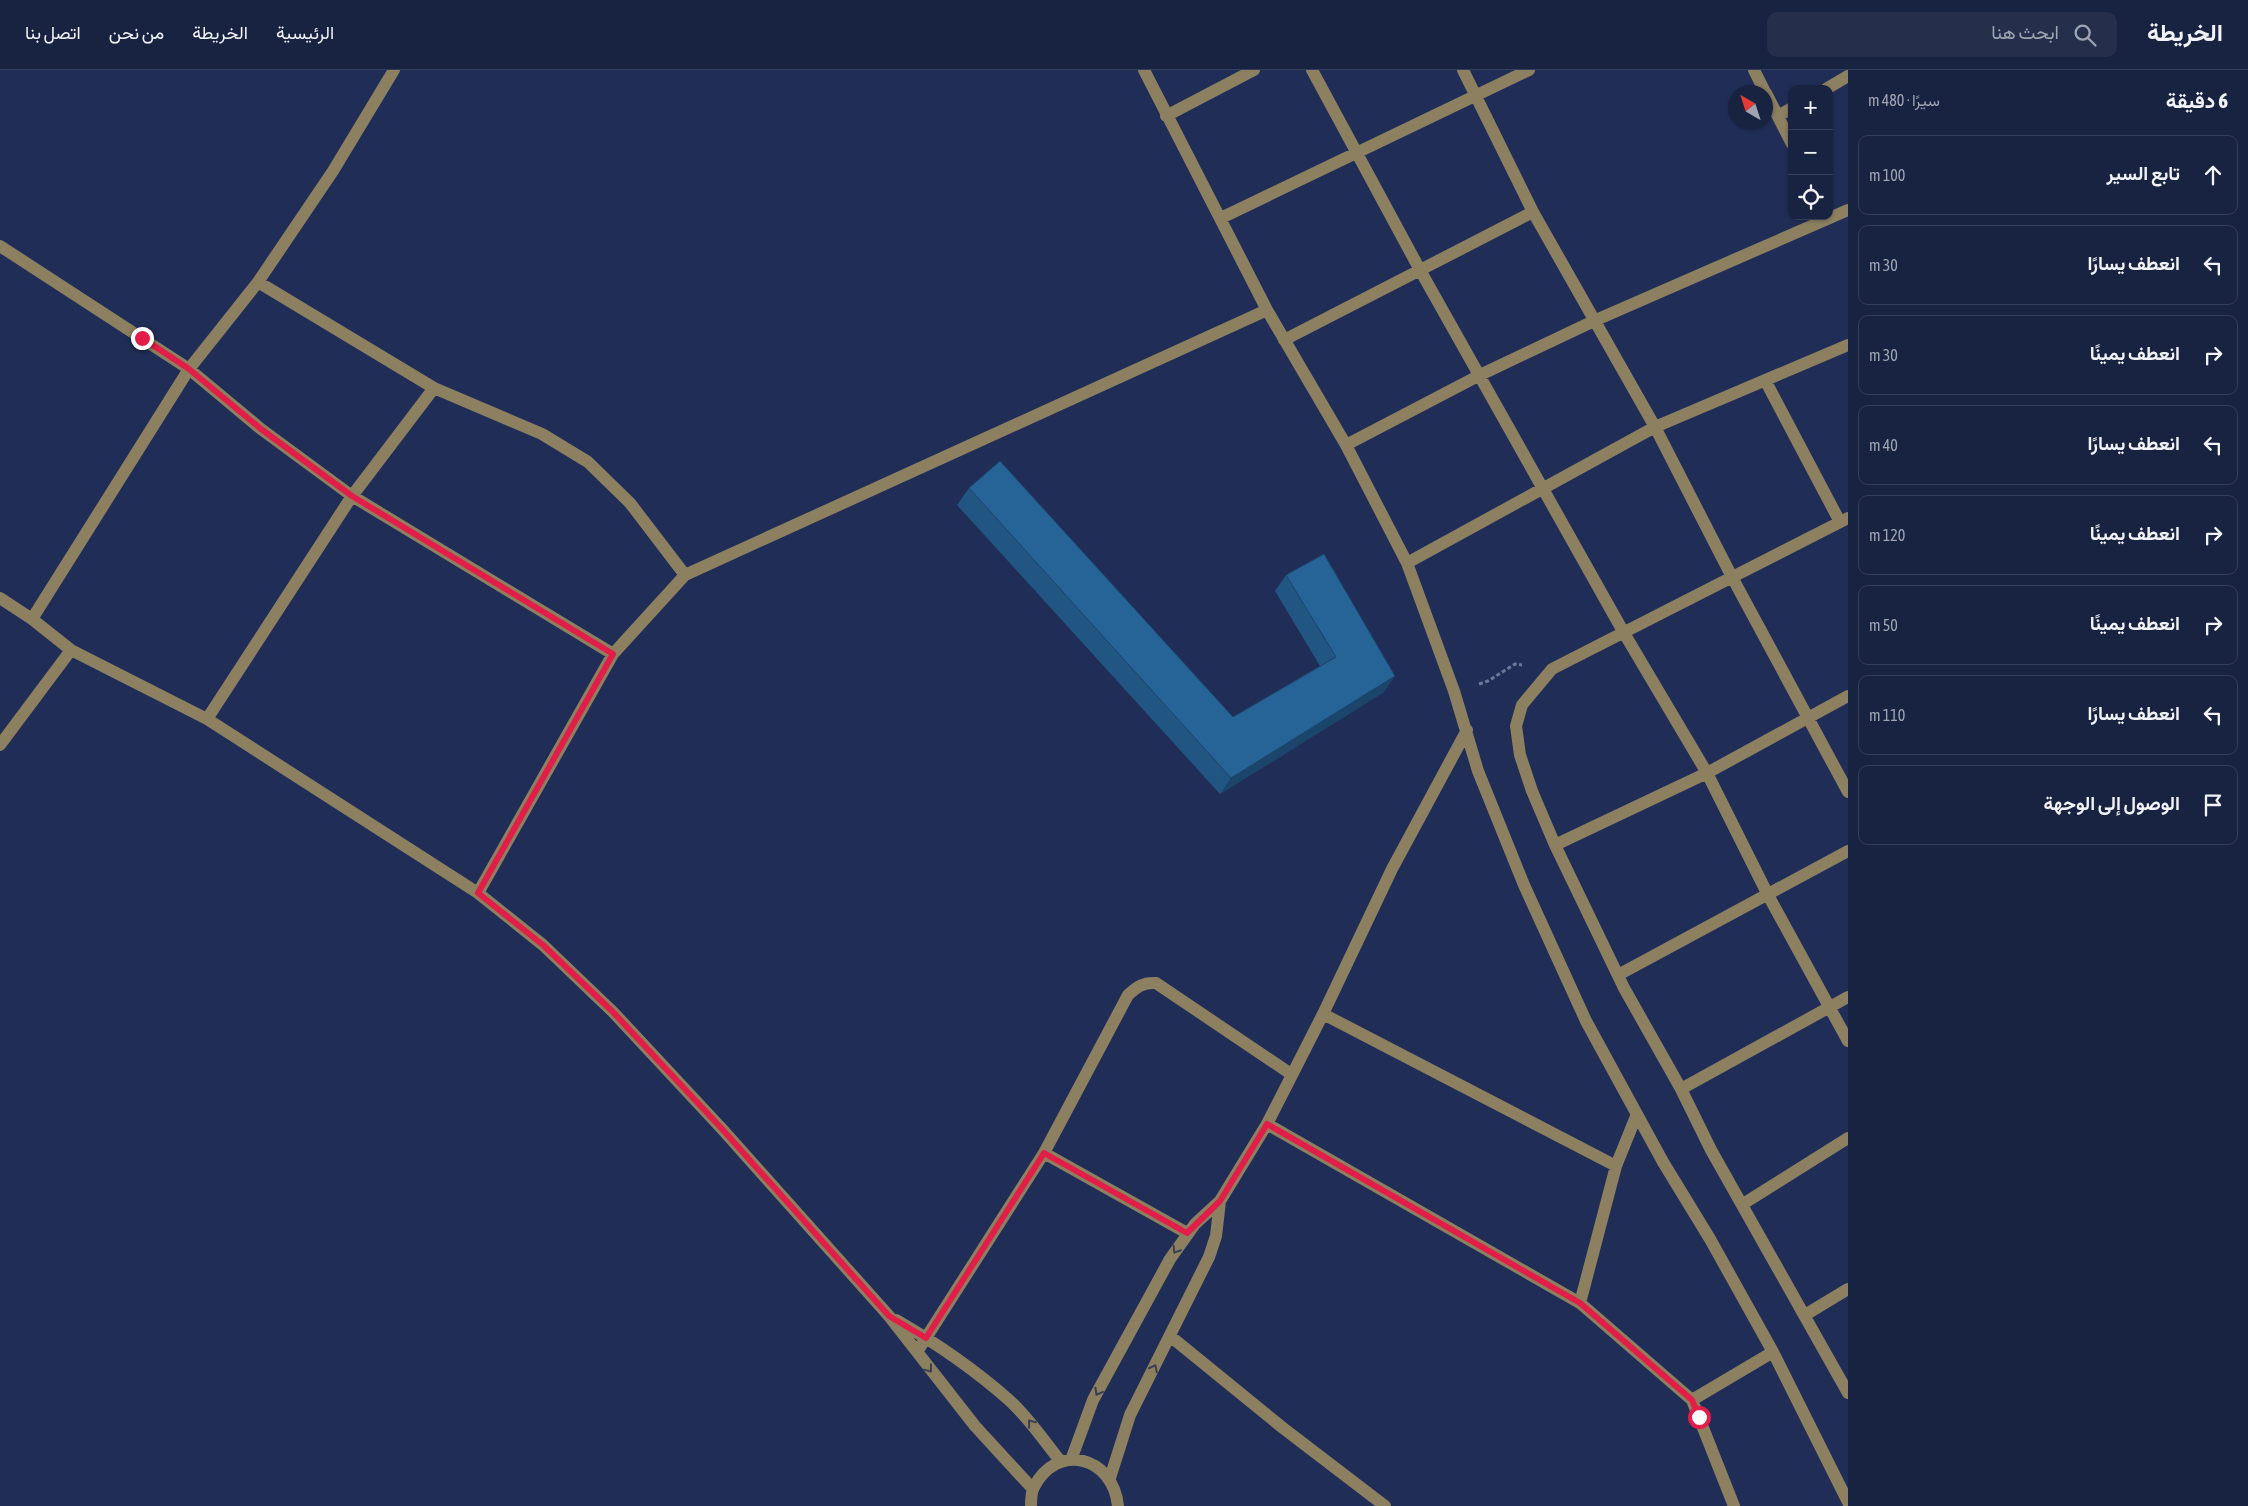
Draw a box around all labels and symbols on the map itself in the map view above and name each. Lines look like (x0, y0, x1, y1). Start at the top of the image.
north arrow (1728, 85, 1773, 130)
route end (131, 327, 154, 350)
one-way arrow (1173, 1244, 1183, 1253)
one-way arrow (923, 1363, 932, 1373)
one-way arrow (1148, 1364, 1158, 1373)
one-way arrow (1094, 1386, 1104, 1395)
route start (1688, 1406, 1711, 1429)
one-way arrow (1027, 1420, 1036, 1429)

